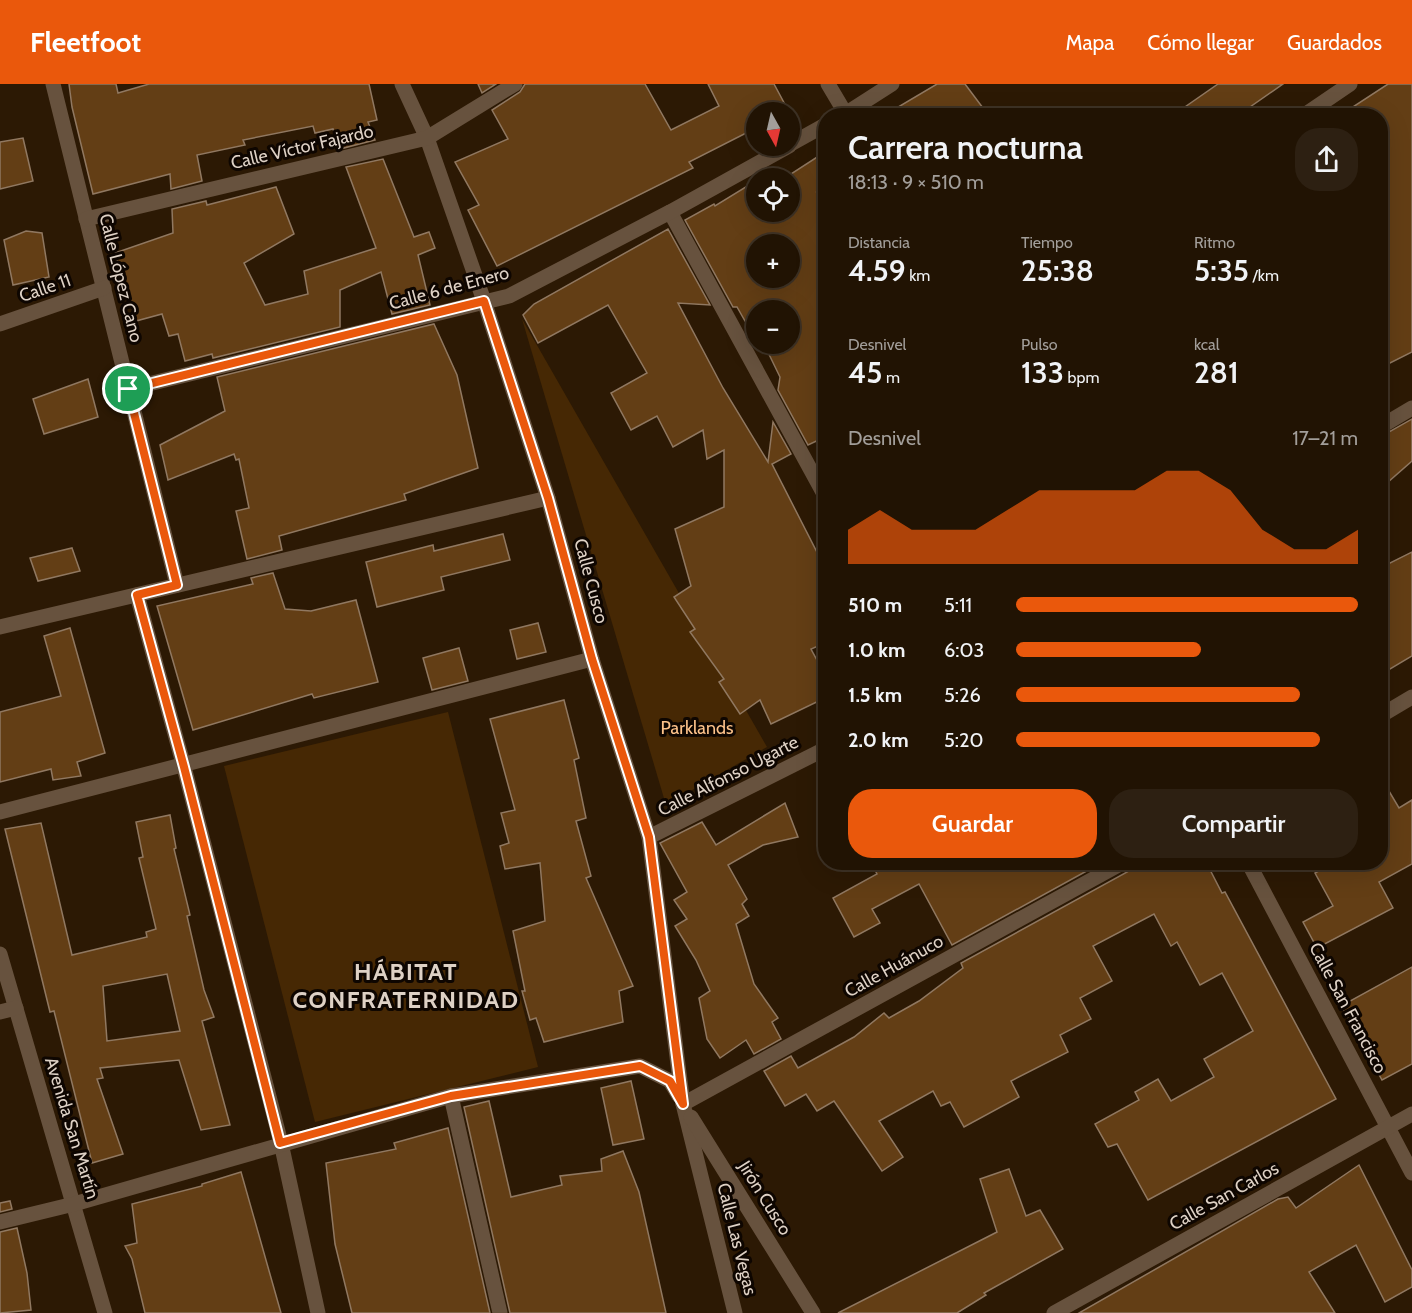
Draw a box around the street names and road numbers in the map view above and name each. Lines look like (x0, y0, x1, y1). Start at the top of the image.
street label: Calle Víctor Fajardo (229, 120, 376, 174)
street label: Calle López Cano (94, 211, 148, 345)
street label: Calle 6 de Enero (387, 261, 512, 315)
street label: Calle 11 (16, 269, 74, 307)
street label: Calle Cusco (569, 536, 613, 626)
street label: Calle Alfonso Ugarte (654, 731, 802, 821)
street label: Calle Huánuco (841, 930, 947, 1002)
street label: Calle San Francisco (1304, 939, 1392, 1077)
street label: Avenida San Martín (40, 1055, 104, 1201)
street label: Jirón Cusco (733, 1156, 796, 1239)
street label: Calle San Carlos (1165, 1157, 1283, 1235)
street label: Calle Las Vegas (712, 1181, 762, 1297)

